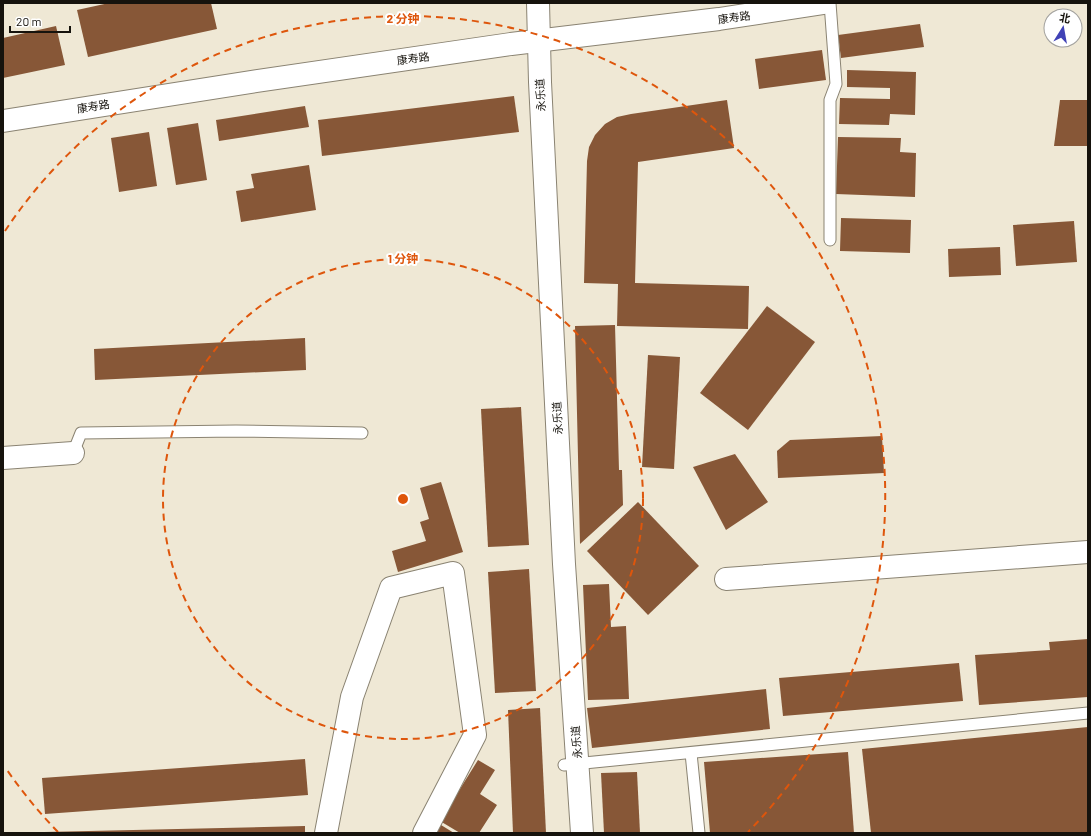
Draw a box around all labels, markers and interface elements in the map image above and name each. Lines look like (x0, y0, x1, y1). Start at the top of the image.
scale bar (10, 8, 70, 34)
street label: 康寿路 (717, 8, 751, 26)
north arrow (1043, 8, 1083, 48)
text: 北 (1058, 10, 1072, 25)
text: 2 分钟 (386, 11, 420, 25)
text: 20 m (16, 14, 42, 28)
street label: 康寿路 (396, 49, 430, 67)
street label: 永乐道 (533, 78, 547, 112)
street label: 康寿路 (76, 97, 110, 115)
text: 1 分钟 (388, 251, 418, 265)
street label: 永乐道 (550, 401, 564, 435)
centre of rings (396, 492, 410, 506)
street label: 永乐道 (568, 725, 584, 759)

